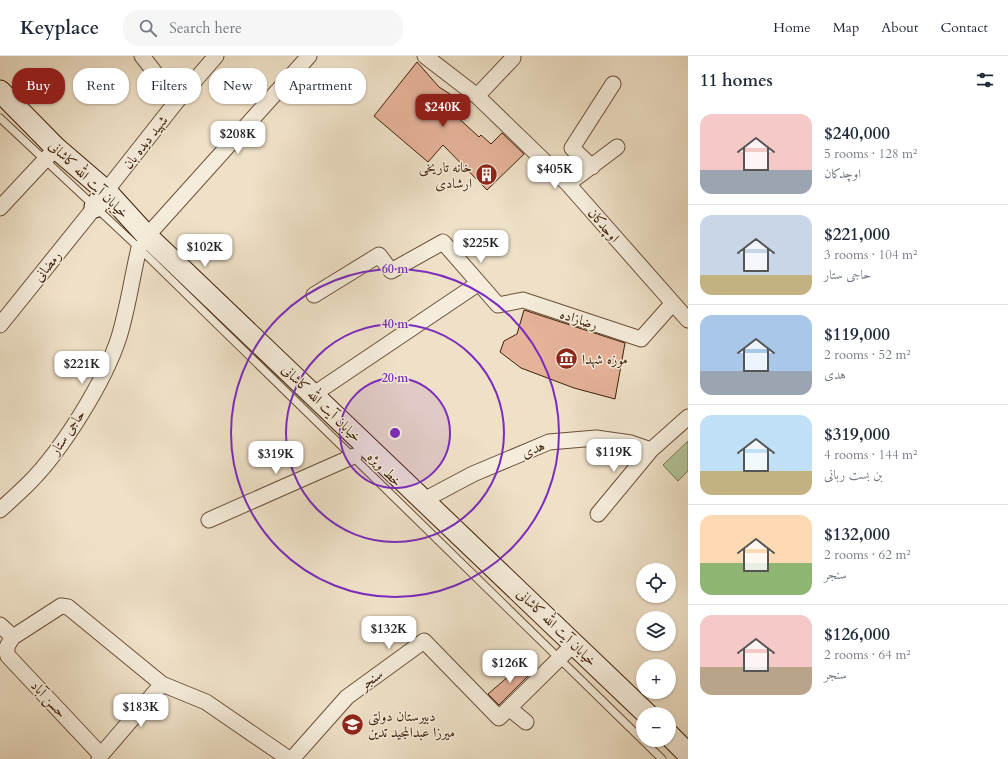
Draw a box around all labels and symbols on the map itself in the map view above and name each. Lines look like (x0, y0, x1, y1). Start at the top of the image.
pin: $240K (415, 94, 471, 128)
street label: شهید دیده بان (118, 111, 172, 173)
pin: $208K (210, 121, 266, 155)
street label: خیابان آیت الله کاشانی (44, 135, 134, 223)
pin: $405K (527, 156, 583, 190)
place label: خانه تاریخی ارشادی (419, 158, 472, 193)
building icon: خانه تاریخی ارشادی (474, 162, 500, 188)
street label: اوچدکان (583, 204, 624, 247)
pin: $225K (453, 230, 509, 264)
pin: $102K (177, 234, 233, 268)
street label: رمضانی (29, 247, 66, 286)
text: 60 m (382, 261, 409, 277)
street label: رضازاده (558, 304, 600, 334)
text: 40 m (382, 316, 409, 332)
museum icon: موزه شهدا (553, 346, 579, 372)
place label: موزه شهدا (582, 350, 628, 369)
pin: $221K (54, 351, 110, 385)
street label: خیابان آیت الله کاشانی (277, 359, 367, 447)
text: 20 m (382, 370, 409, 386)
street label: حاجی ستار (44, 406, 90, 460)
centre of rings (388, 426, 402, 440)
street label: هدی (519, 436, 548, 463)
pin: $119K (586, 439, 642, 473)
pin: $319K (248, 441, 304, 475)
street label: خط ویژه (363, 448, 406, 491)
street label: خیابان آیت الله کاشانی (512, 583, 602, 671)
pin: $132K (361, 616, 417, 650)
pin: $126K (482, 650, 538, 684)
street label: سنجر (354, 664, 387, 696)
street label: حسن آباد (26, 677, 71, 722)
pin: $183K (113, 694, 169, 728)
place label: دبیرستان دولتی میرزا عبدالمجید تدین (368, 707, 455, 742)
school or university icon: دبیرستان دولتی میرزا عبدالمجید تدین (340, 711, 366, 737)

